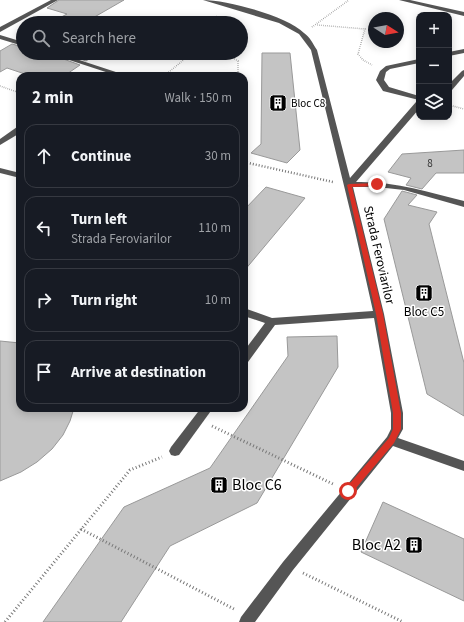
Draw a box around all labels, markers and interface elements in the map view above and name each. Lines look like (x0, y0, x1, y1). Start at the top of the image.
north arrow (368, 12, 404, 48)
map controls (416, 12, 452, 120)
button: + (416, 12, 452, 48)
search box (16, 16, 248, 60)
icon: search (30, 27, 52, 49)
text: Search here (62, 28, 136, 49)
button: − (416, 48, 452, 84)
button: layers (416, 84, 452, 120)
text: 2 min (32, 86, 73, 110)
text: Walk · 150 m (164, 89, 232, 107)
building icon: Bloc C8 (268, 93, 288, 113)
place label: Bloc C8 (291, 96, 326, 111)
icon: ahead (33, 145, 55, 167)
text: Continue (71, 146, 131, 167)
text: 30 m (205, 147, 231, 165)
house number: 8 (427, 156, 433, 171)
route end (368, 175, 386, 193)
street label: Strada Feroviarilor (359, 204, 399, 307)
text: Turn left (71, 209, 127, 230)
icon: left (33, 217, 55, 239)
text: 110 m (198, 219, 231, 237)
text: Strada Feroviarilor (71, 230, 172, 248)
building icon: Bloc C5 (414, 283, 434, 303)
icon: right (33, 289, 55, 311)
text: Turn right (71, 290, 137, 311)
text: 10 m (205, 291, 231, 309)
place label: Bloc C5 (404, 303, 444, 321)
icon: arrive (33, 361, 55, 383)
text: Arrive at destination (71, 362, 206, 383)
place label: Bloc C6 (232, 474, 282, 496)
building icon: Bloc C6 (209, 475, 229, 495)
route start (339, 482, 357, 500)
place label: Bloc A2 (352, 534, 401, 556)
building icon: Bloc A2 (404, 535, 424, 555)

